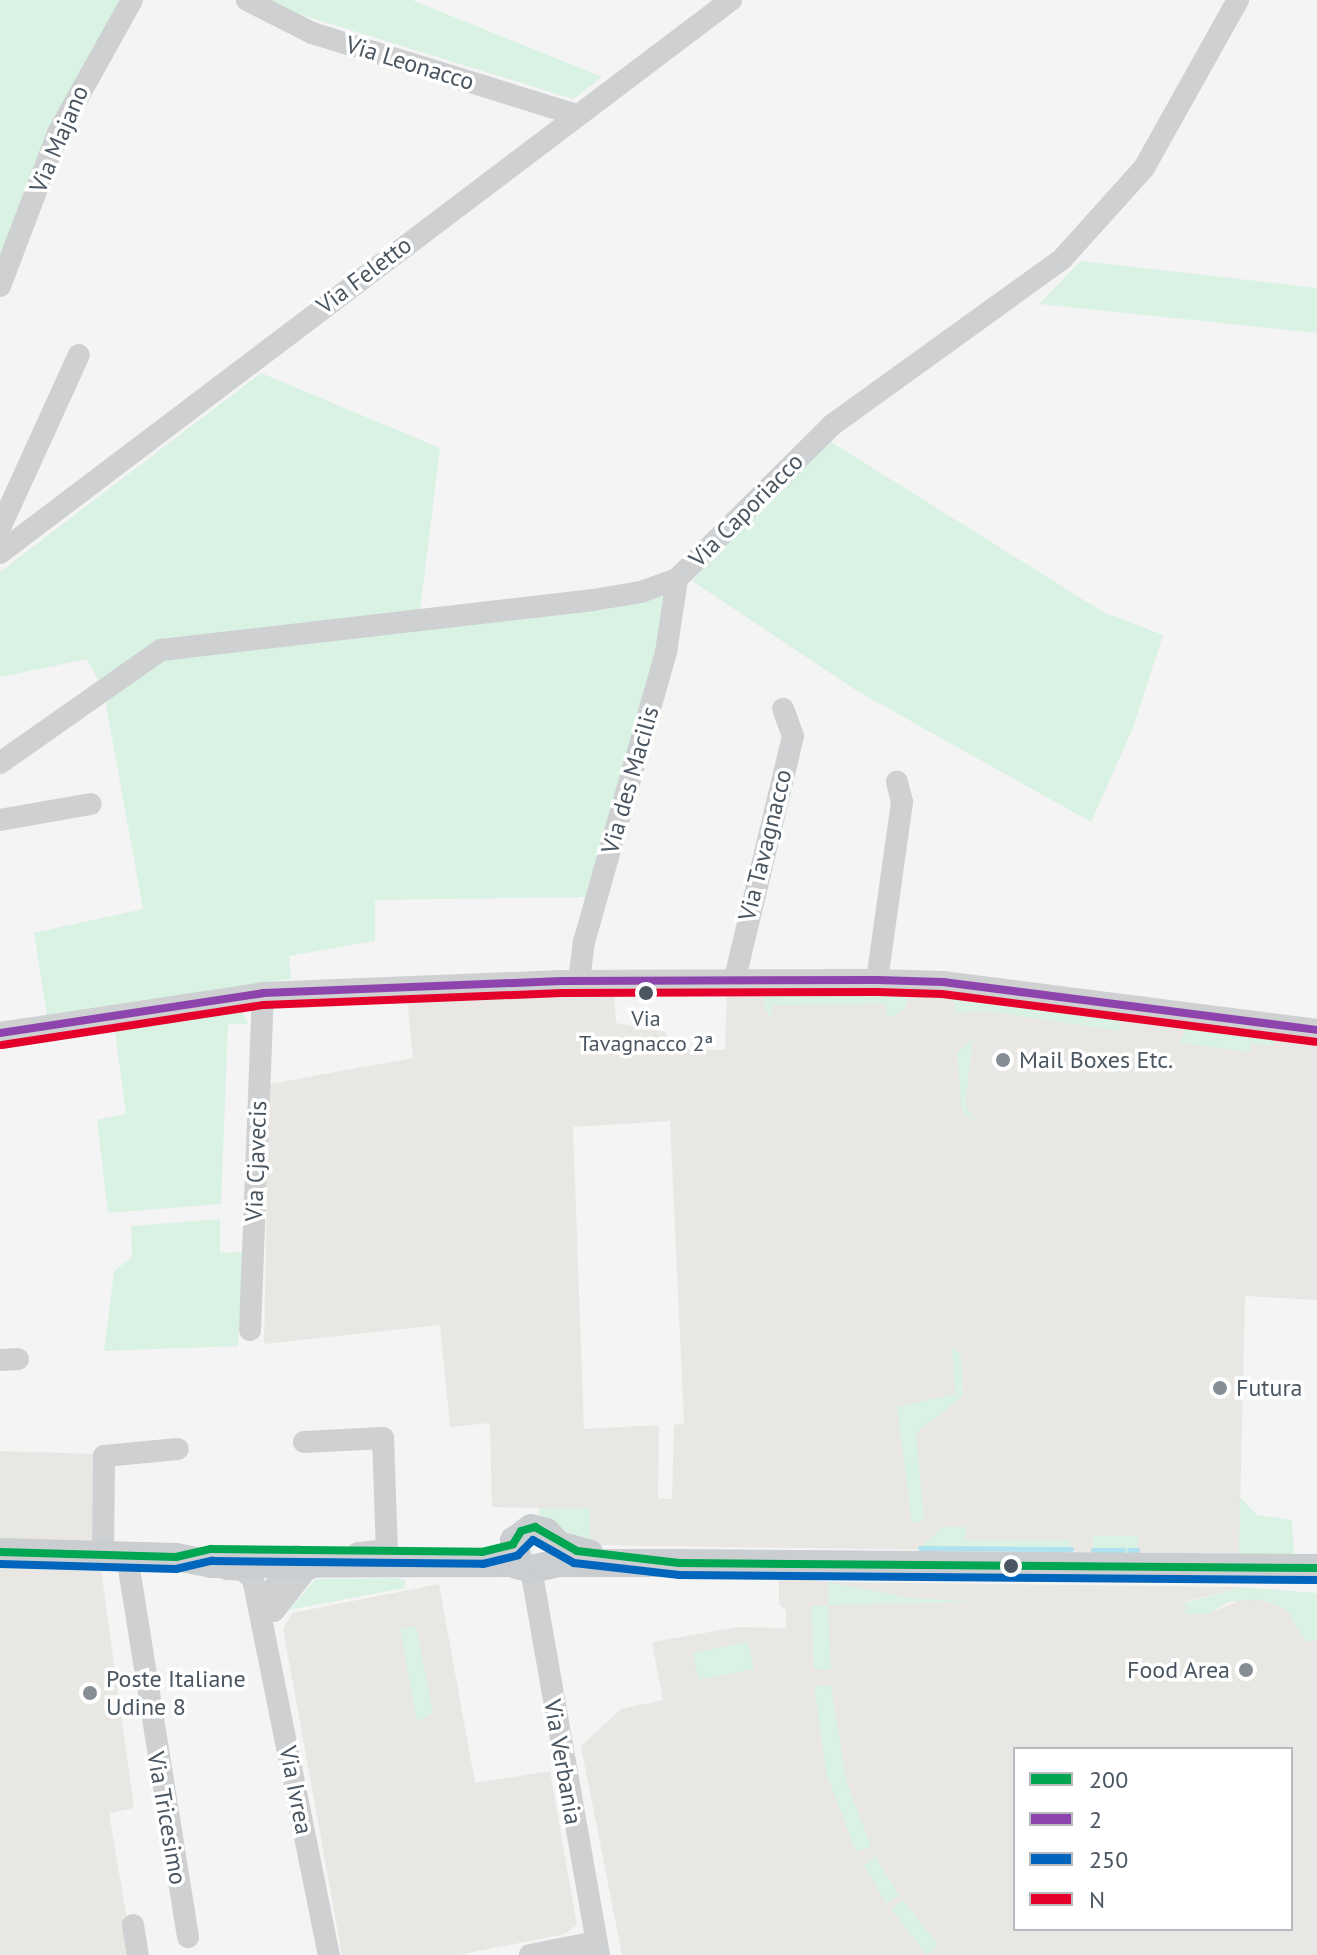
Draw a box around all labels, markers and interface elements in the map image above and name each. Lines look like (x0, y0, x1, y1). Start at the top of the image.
street label: Via Leonacco (342, 30, 478, 96)
street label: Via Majano (24, 81, 94, 197)
street label: Via Feletto (311, 230, 417, 320)
street label: Via Caporiacco (683, 447, 809, 573)
street label: Via des Macilis (595, 703, 665, 857)
street label: Via Tavagnacco (732, 766, 798, 924)
marker: Via Tavagnacco 2ª (638, 985, 654, 1001)
place label: Via Tavagnacco 2ª (579, 1005, 713, 1056)
place label: Mail Boxes Etc. (1019, 1046, 1173, 1074)
marker: Mail Boxes Etc. (994, 1051, 1012, 1069)
street label: Via Cjavecis (239, 1100, 273, 1222)
place label: Futura (1236, 1374, 1302, 1402)
marker: Futura (1211, 1379, 1229, 1397)
unlabelled marker (1003, 1558, 1019, 1574)
place label: Food Area (1126, 1656, 1230, 1684)
marker: Food Area (1237, 1661, 1255, 1679)
place label: Poste Italiane Udine 8 (106, 1665, 246, 1721)
marker: Poste Italiane Udine 8 (81, 1684, 99, 1702)
street label: Via Verbania (538, 1697, 588, 1827)
street label: Via Ivrea (273, 1743, 319, 1837)
legend (1013, 1747, 1293, 1931)
street label: Via Tricesimo (141, 1749, 193, 1887)
text: 200 (1089, 1764, 1128, 1795)
text: 2 (1089, 1804, 1102, 1835)
text: 250 (1089, 1844, 1128, 1875)
text: N (1089, 1884, 1105, 1915)

